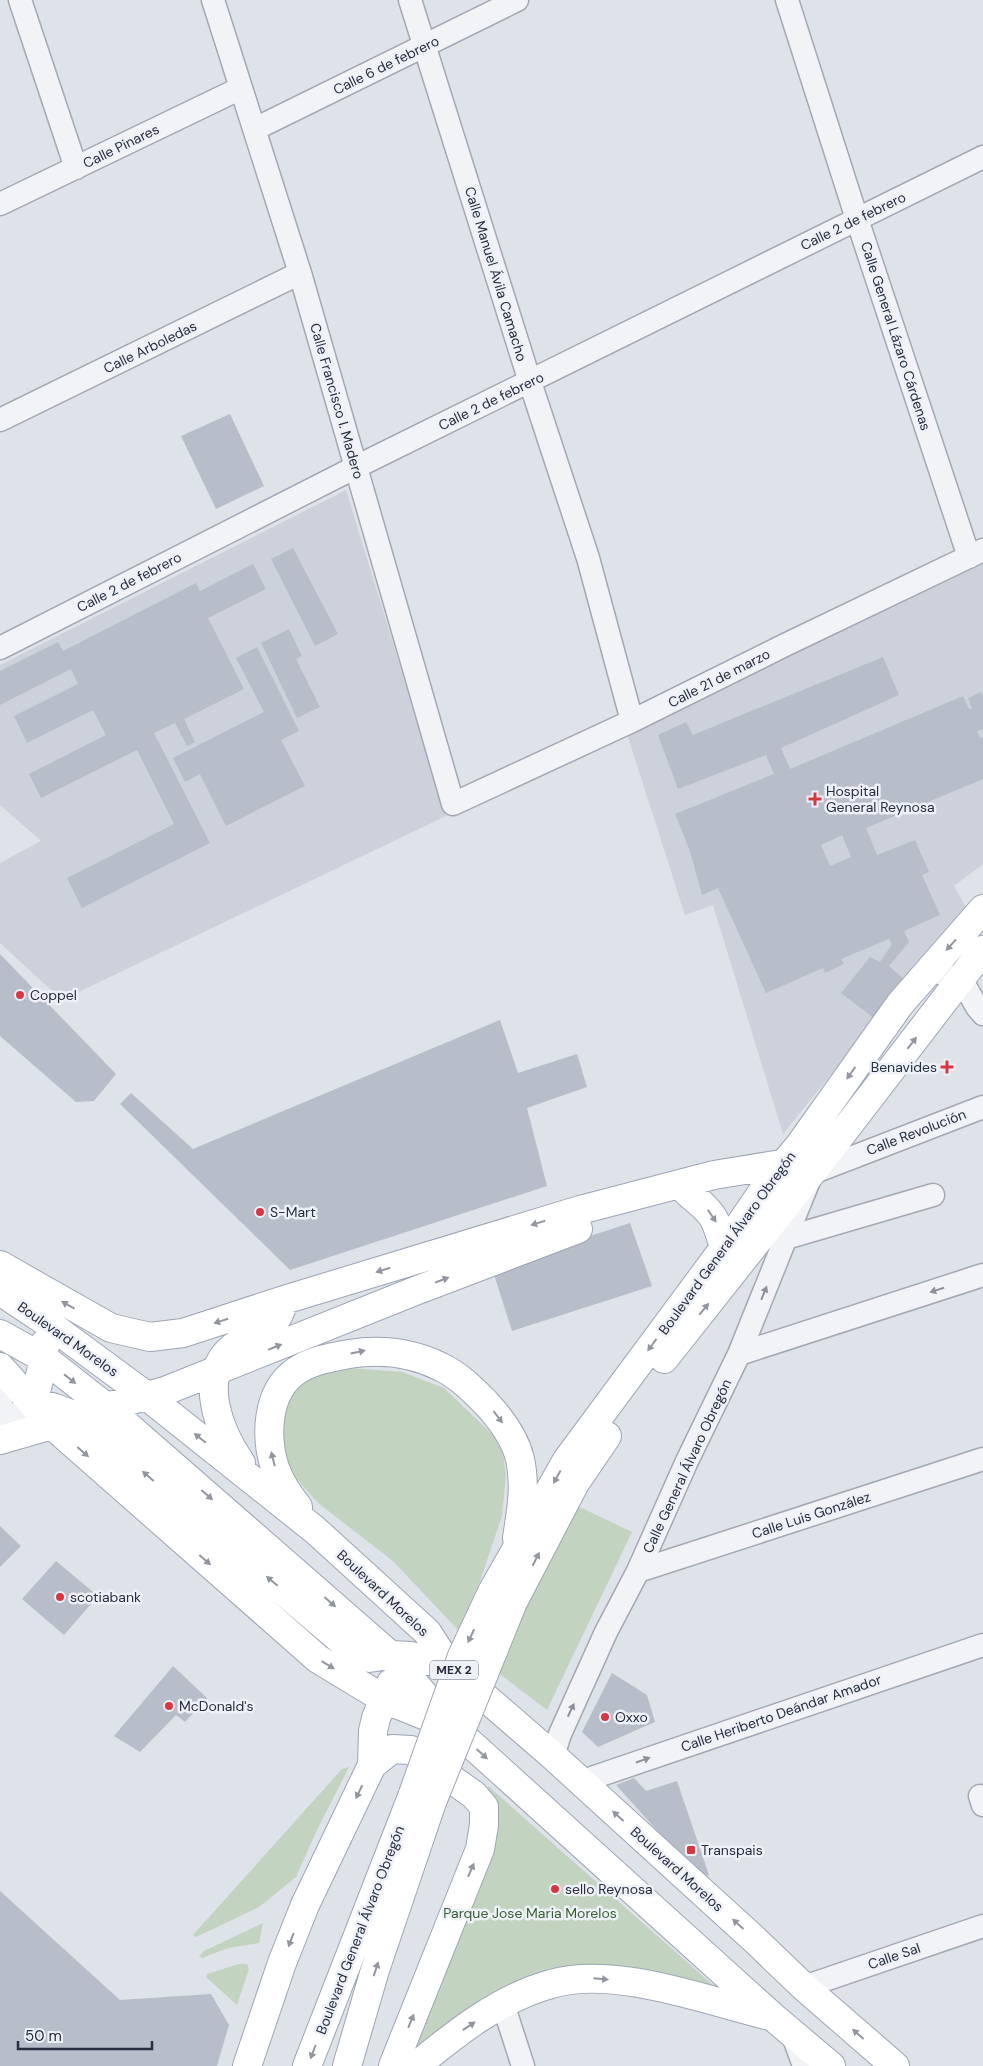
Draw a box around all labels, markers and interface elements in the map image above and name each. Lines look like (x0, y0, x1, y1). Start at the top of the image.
street label: Calle 6 de febrero (330, 32, 442, 98)
street label: Calle Pinares (80, 120, 162, 172)
street label: Calle Manuel Ávila Camacho (461, 184, 531, 364)
street label: Calle 2 de febrero (797, 188, 909, 254)
street label: Calle General Lázaro Cárdenas (857, 239, 935, 433)
street label: Calle Arboledas (100, 317, 200, 377)
street label: Calle Francisco I. Madero (306, 321, 368, 481)
street label: Calle 2 de febrero (435, 368, 547, 434)
street label: Calle 2 de febrero (74, 548, 184, 616)
street label: Calle 21 de marzo (665, 645, 773, 711)
place label: Hospital General Reynosa (826, 782, 935, 816)
marker: Hospital General Reynosa (808, 792, 822, 806)
one-way arrow (945, 938, 956, 951)
place label: Coppel (30, 986, 77, 1004)
marker: Coppel (14, 989, 26, 1001)
one-way arrow (907, 1037, 918, 1050)
place label: Benavides (871, 1058, 937, 1076)
marker: Benavides (941, 1061, 953, 1073)
one-way arrow (846, 1066, 856, 1080)
street label: Calle Revolución (864, 1105, 968, 1159)
street label: Boulevard General Álvaro Obregón (654, 1148, 800, 1338)
place label: S-Mart (270, 1203, 316, 1221)
marker: S-Mart (254, 1206, 266, 1218)
one-way arrow (707, 1209, 717, 1223)
one-way arrow (531, 1220, 546, 1228)
one-way arrow (375, 1267, 390, 1275)
one-way arrow (435, 1276, 450, 1284)
one-way arrow (760, 1286, 768, 1300)
one-way arrow (929, 1286, 944, 1294)
street label: Boulevard Morelos (14, 1297, 122, 1381)
one-way arrow (61, 1300, 75, 1309)
one-way arrow (698, 1302, 709, 1315)
one-way arrow (214, 1318, 229, 1326)
one-way arrow (646, 1338, 657, 1351)
one-way arrow (268, 1343, 283, 1351)
one-way arrow (351, 1348, 367, 1356)
one-way arrow (63, 1374, 77, 1384)
street label: Calle General Álvaro Obregón (639, 1376, 735, 1556)
one-way arrow (493, 1410, 503, 1424)
one-way arrow (194, 1432, 207, 1443)
one-way arrow (76, 1446, 88, 1458)
one-way arrow (269, 1452, 277, 1467)
one-way arrow (142, 1471, 155, 1482)
one-way arrow (553, 1471, 562, 1484)
street label: Calle Luis González (749, 1487, 873, 1543)
one-way arrow (201, 1490, 214, 1501)
street label: Boulevard Morelos (333, 1546, 433, 1640)
one-way arrow (531, 1552, 540, 1566)
one-way arrow (198, 1554, 211, 1565)
one-way arrow (266, 1576, 279, 1587)
place label: scotiabank (70, 1588, 141, 1606)
marker: scotiabank (54, 1591, 66, 1603)
one-way arrow (324, 1596, 336, 1607)
one-way arrow (467, 1629, 475, 1643)
road number: MEX 2 (430, 1660, 478, 1680)
one-way arrow (321, 1661, 334, 1670)
street label: Calle Heriberto Deándar Amador (678, 1670, 884, 1756)
place label: McDonald's (179, 1697, 254, 1715)
marker: McDonald's (163, 1700, 175, 1712)
one-way arrow (567, 1703, 575, 1717)
place label: Oxxo (615, 1708, 648, 1726)
marker: Oxxo (599, 1711, 611, 1723)
one-way arrow (475, 1748, 488, 1759)
one-way arrow (636, 1756, 651, 1764)
one-way arrow (355, 1785, 363, 1799)
one-way arrow (611, 1810, 624, 1821)
street label: Boulevard Morelos (627, 1822, 727, 1916)
street label: Boulevard General Álvaro Obregón (312, 1823, 408, 2037)
place label: Transpais (701, 1841, 763, 1859)
marker: Transpais (685, 1844, 697, 1856)
one-way arrow (468, 1863, 476, 1877)
place label: sello Reynosa (565, 1880, 653, 1898)
marker: sello Reynosa (549, 1883, 561, 1895)
park label: Parque Jose Maria Morelos (443, 1904, 617, 1922)
one-way arrow (733, 1918, 745, 1930)
one-way arrow (287, 1933, 295, 1948)
street label: Calle Sal (865, 1939, 923, 1973)
one-way arrow (372, 1961, 380, 1976)
one-way arrow (593, 1975, 609, 1983)
one-way arrow (407, 2013, 415, 2028)
scale bar (18, 2018, 151, 2050)
one-way arrow (462, 2021, 475, 2031)
text: 50 m (25, 2026, 62, 2046)
one-way arrow (853, 2028, 865, 2040)
one-way arrow (308, 2045, 316, 2059)

